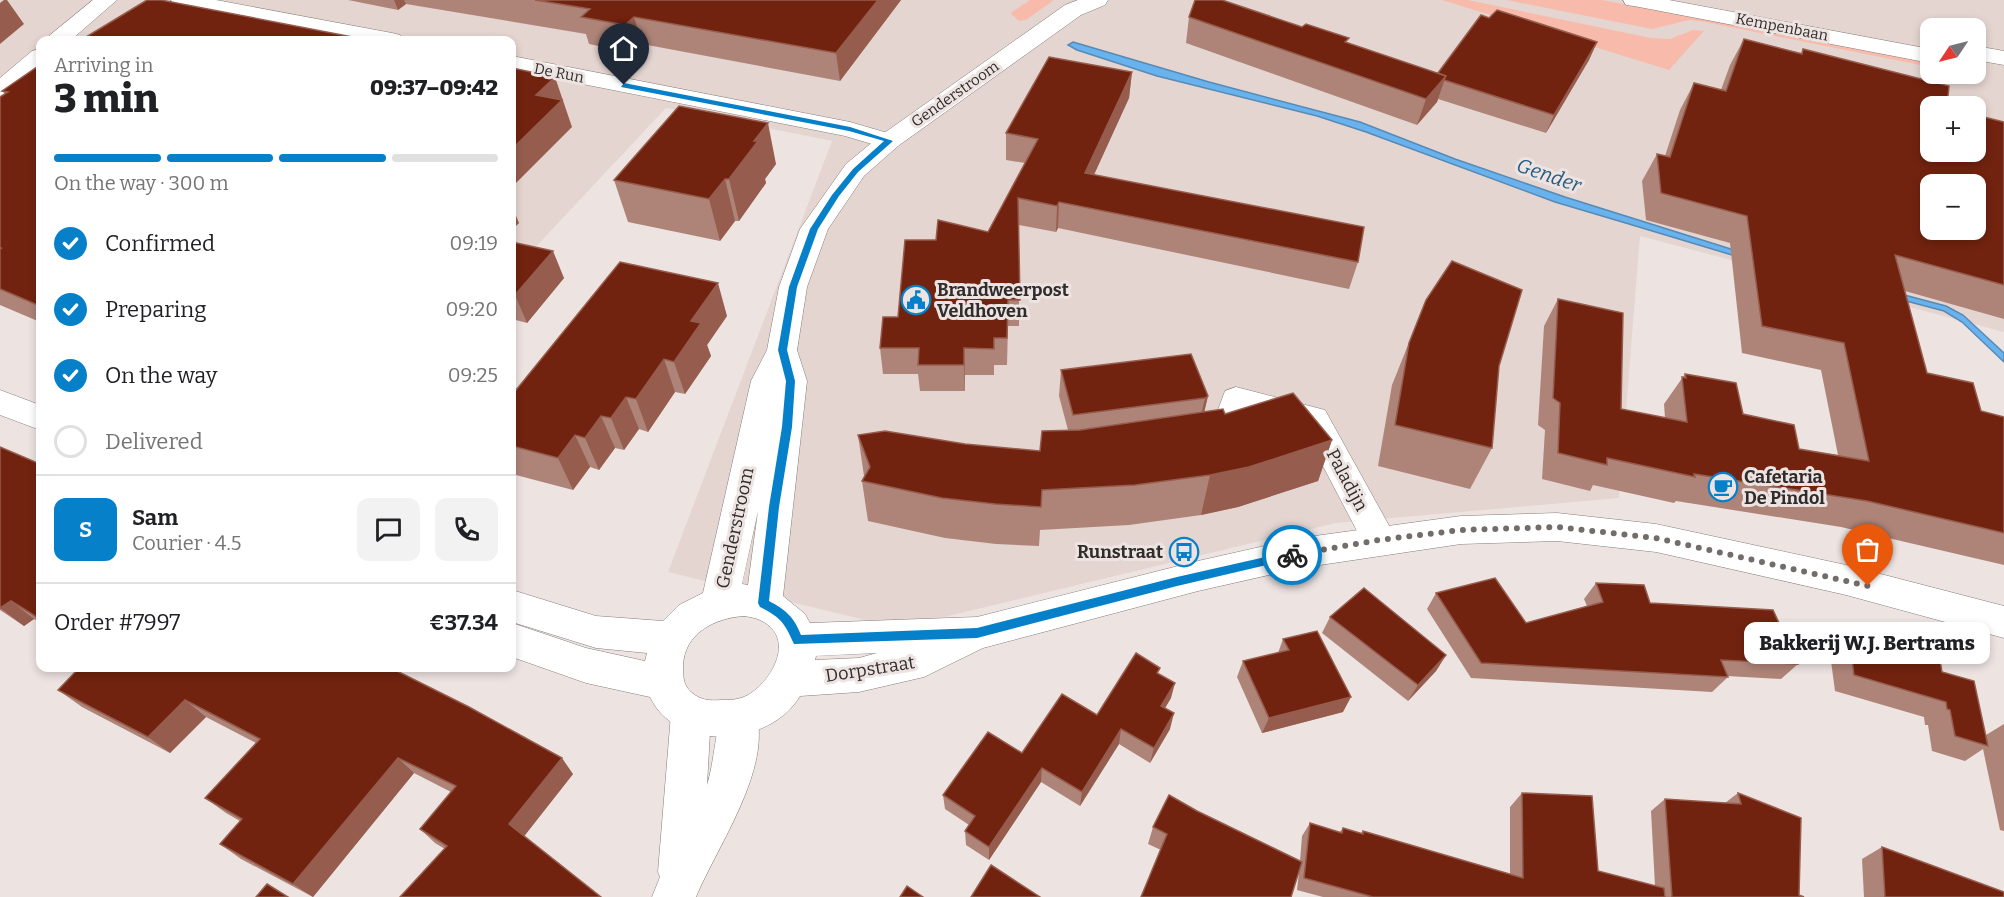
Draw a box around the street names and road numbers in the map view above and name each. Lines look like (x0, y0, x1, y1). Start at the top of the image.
street label: Kempenbaan (1734, 9, 1830, 45)
street label: Genderstroom (908, 57, 1003, 131)
street label: De Run (533, 59, 586, 87)
street label: Paladijn (1321, 445, 1373, 515)
street label: Genderstroom (711, 465, 759, 591)
street label: Dorpstraat (824, 651, 917, 687)

